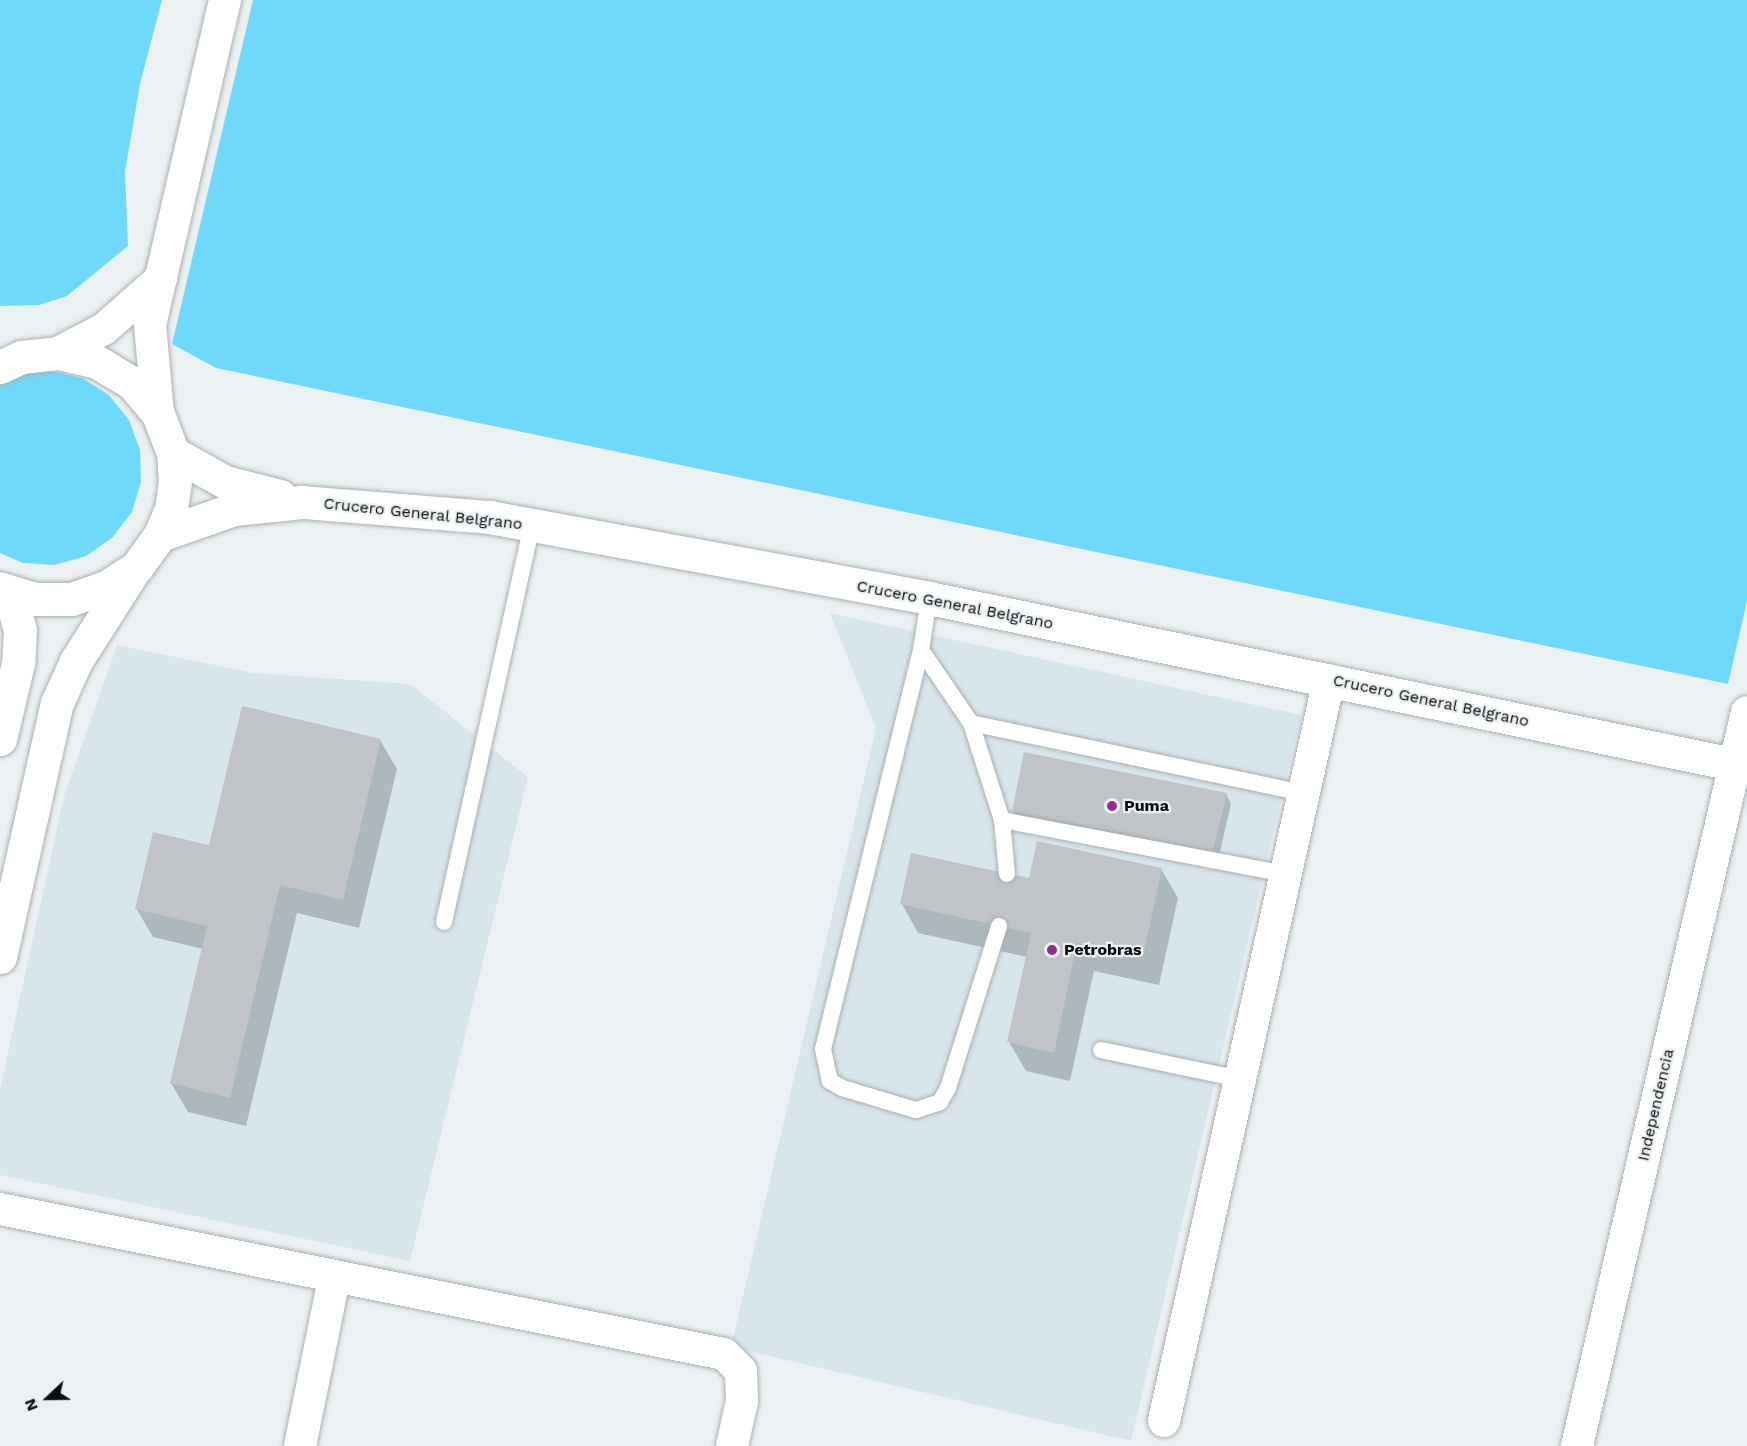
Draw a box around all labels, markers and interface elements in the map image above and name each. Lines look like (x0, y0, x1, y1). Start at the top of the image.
street label: Crucero General Belgrano (322, 494, 524, 534)
street label: Crucero General Belgrano (855, 576, 1055, 634)
street label: Crucero General Belgrano (1331, 671, 1531, 731)
place label: Puma (1124, 796, 1169, 816)
marker: Puma (1105, 799, 1119, 813)
place label: Petrobras (1064, 940, 1142, 960)
marker: Petrobras (1045, 943, 1059, 957)
street label: Independencia (1634, 1047, 1678, 1163)
north arrow (18, 1368, 78, 1428)
text: N (20, 1396, 42, 1414)

